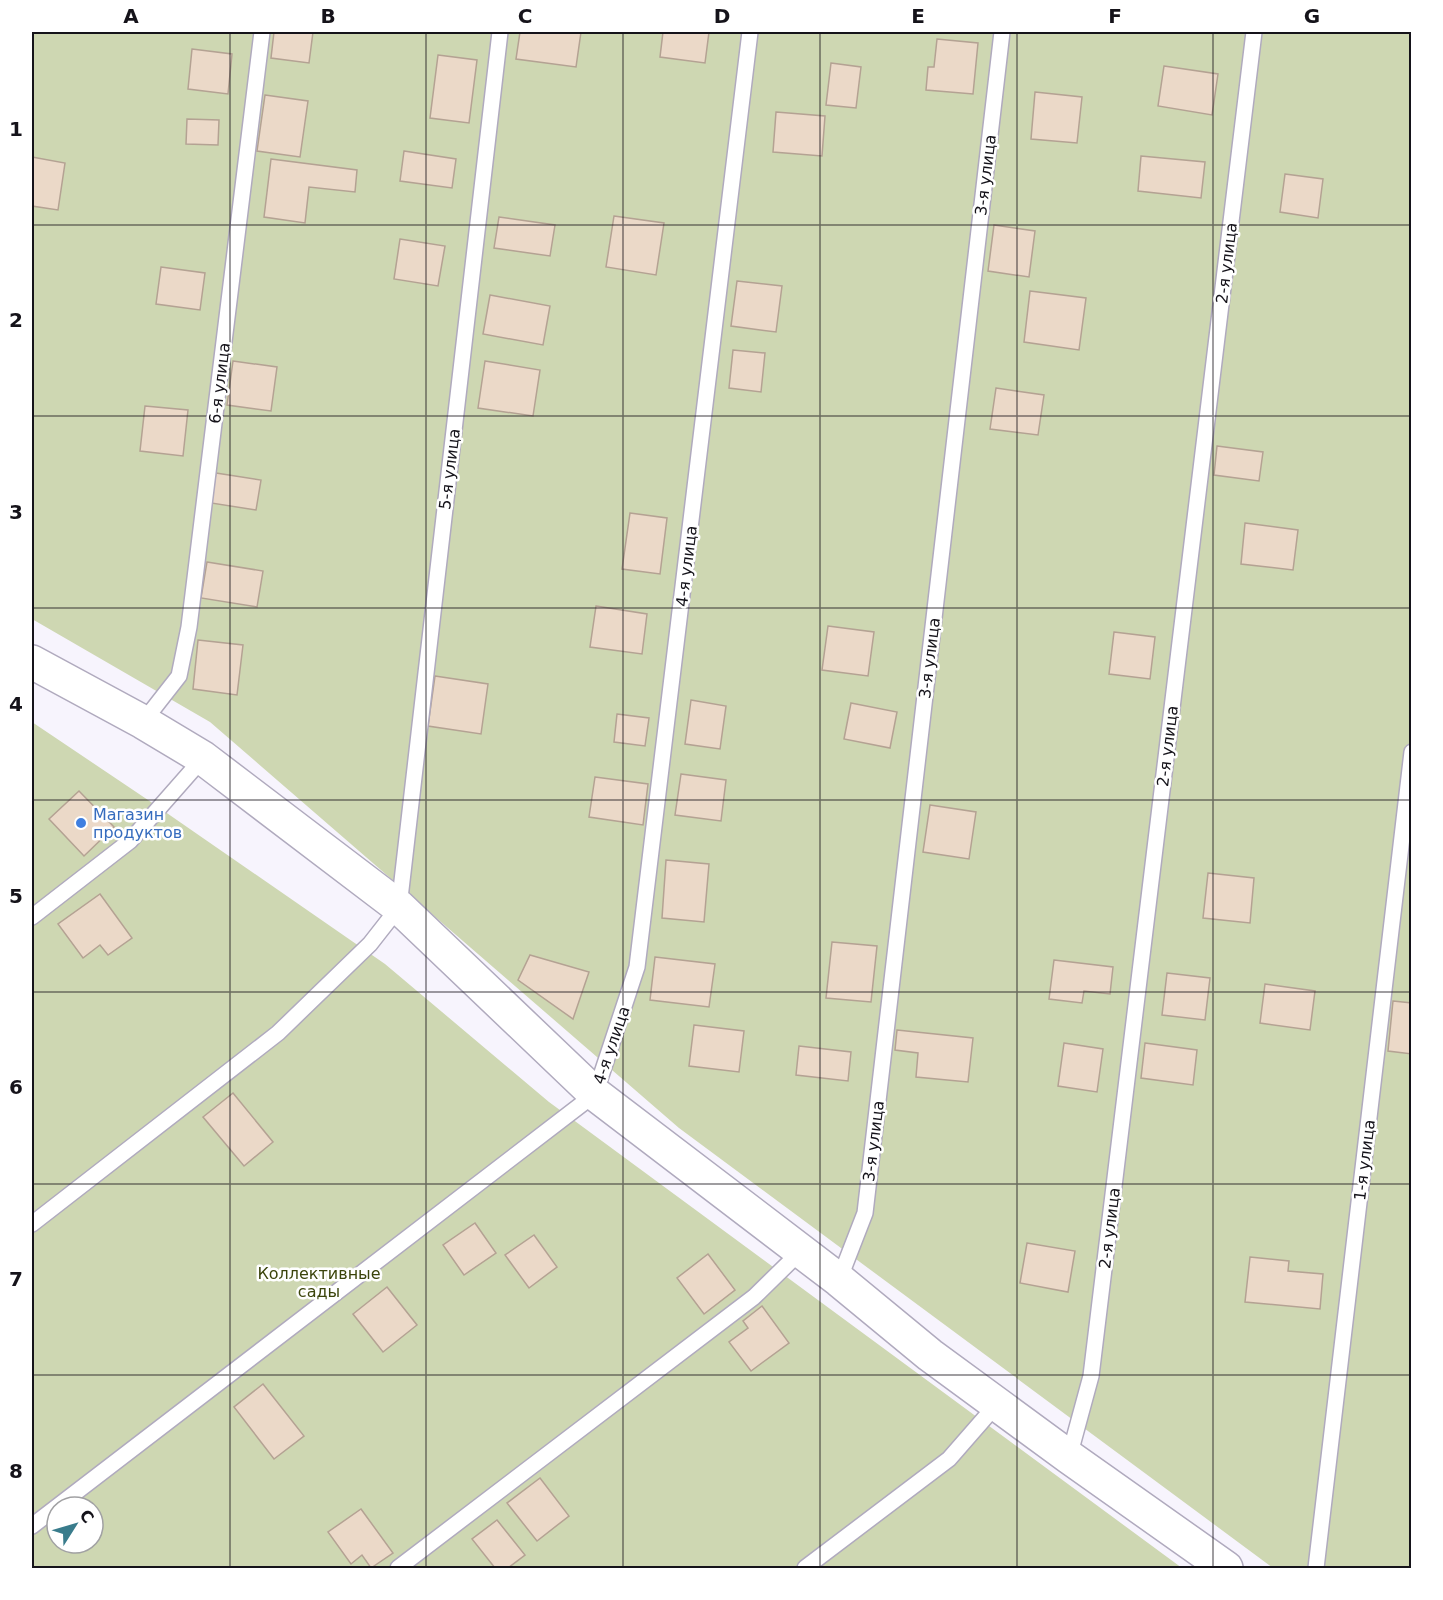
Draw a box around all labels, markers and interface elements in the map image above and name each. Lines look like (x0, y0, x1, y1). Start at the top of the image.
text: A (123, 4, 139, 28)
text: B (320, 4, 336, 28)
text: C (518, 4, 532, 28)
text: D (714, 4, 730, 28)
text: E (911, 4, 925, 28)
text: F (1108, 4, 1122, 28)
text: G (1304, 4, 1320, 28)
text: 1 (9, 117, 23, 141)
street label: 3-я улица (971, 133, 1000, 217)
street label: 2-я улица (1212, 221, 1241, 305)
text: 2 (9, 308, 23, 332)
street label: 6-я улица (205, 341, 234, 425)
street label: 5-я улица (435, 427, 464, 511)
text: 3 (9, 500, 23, 524)
street label: 4-я улица (672, 524, 701, 608)
street label: 3-я улица (915, 616, 944, 700)
text: 4 (9, 692, 23, 716)
street label: 2-я улица (1153, 704, 1182, 788)
place label: Магазин продуктов (93, 805, 182, 842)
marker: Магазин продуктов (74, 816, 88, 830)
text: 5 (9, 884, 23, 908)
street label: 4-я улица (589, 1004, 634, 1087)
text: 6 (9, 1075, 23, 1099)
street label: 3-я улица (859, 1099, 888, 1183)
street label: 1-я улица (1350, 1118, 1379, 1202)
street label: 2-я улица (1095, 1186, 1124, 1270)
park label: Коллективные сады (257, 1264, 381, 1301)
text: 7 (9, 1267, 23, 1291)
text: 8 (9, 1459, 23, 1483)
north arrow (45, 1495, 105, 1555)
text: С (75, 1506, 98, 1527)

